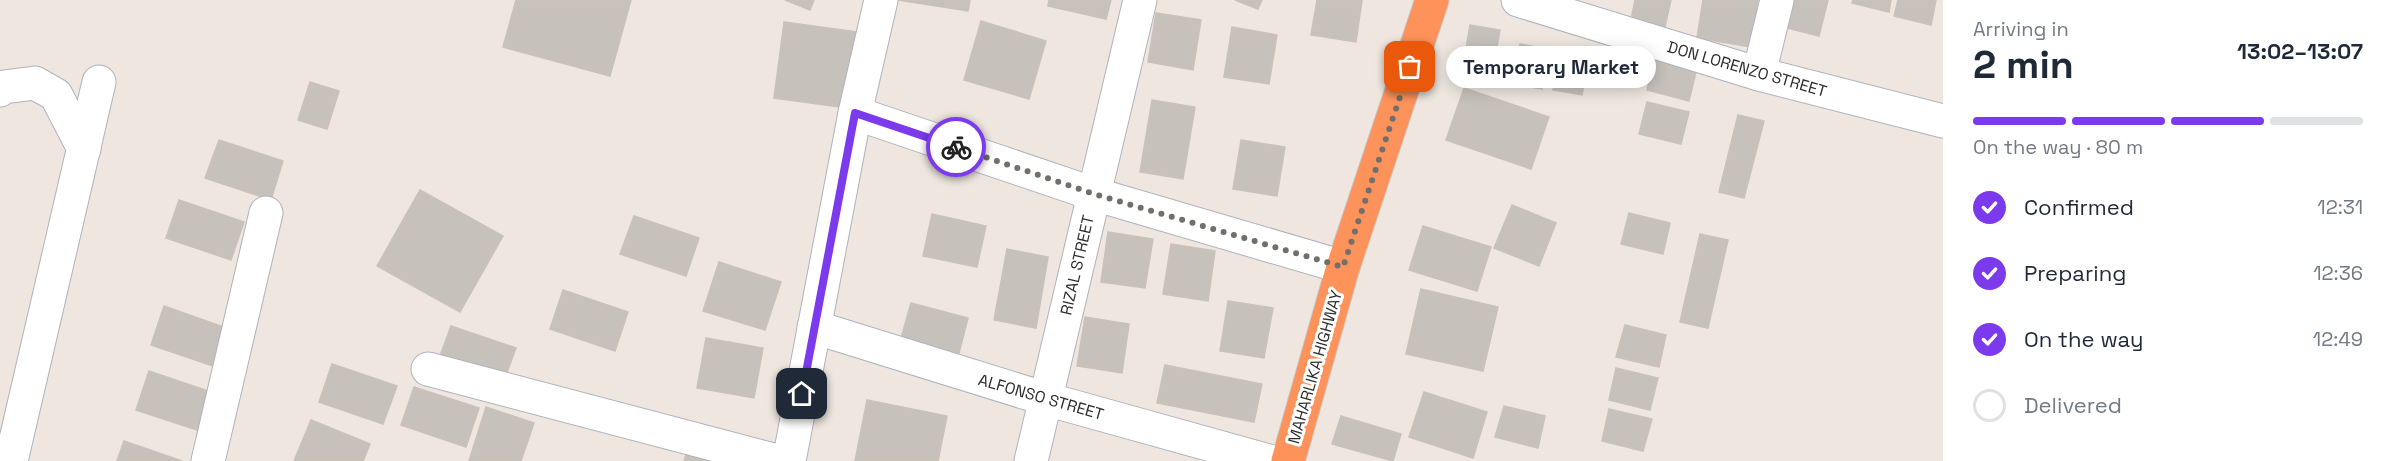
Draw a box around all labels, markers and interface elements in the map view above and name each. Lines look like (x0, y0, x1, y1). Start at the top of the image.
text: Arriving in (1973, 16, 2069, 42)
street label: DON LORENZO STREET (1665, 36, 1829, 102)
text: 13:02–13:07 (2237, 37, 2363, 65)
text: 2 min (1973, 40, 2074, 89)
pin (1384, 41, 1435, 92)
callout: Temporary Market (1446, 46, 1656, 88)
icon: bag (1393, 50, 1426, 83)
text: Temporary Market (1463, 54, 1639, 80)
courier (926, 117, 986, 177)
icon: bike (940, 131, 973, 164)
text: On the way · 80 m (1973, 134, 2143, 160)
icon: check (1973, 191, 2006, 224)
text: Confirmed (2024, 193, 2134, 221)
text: 12:31 (2317, 194, 2363, 220)
street label: RIZAL STREET (1055, 213, 1099, 317)
icon: check (1973, 257, 2006, 290)
text: Preparing (2024, 259, 2126, 287)
text: 12:36 (2313, 260, 2363, 286)
street label: MAHARLIKA HIGHWAY (1283, 288, 1347, 446)
icon: check (1973, 323, 2006, 356)
text: On the way (2024, 325, 2143, 353)
text: 12:49 (2313, 326, 2363, 352)
pin (776, 368, 827, 419)
street label: ALFONSO STREET (976, 369, 1106, 425)
icon: home (785, 377, 818, 410)
text: Delivered (2024, 391, 2122, 419)

